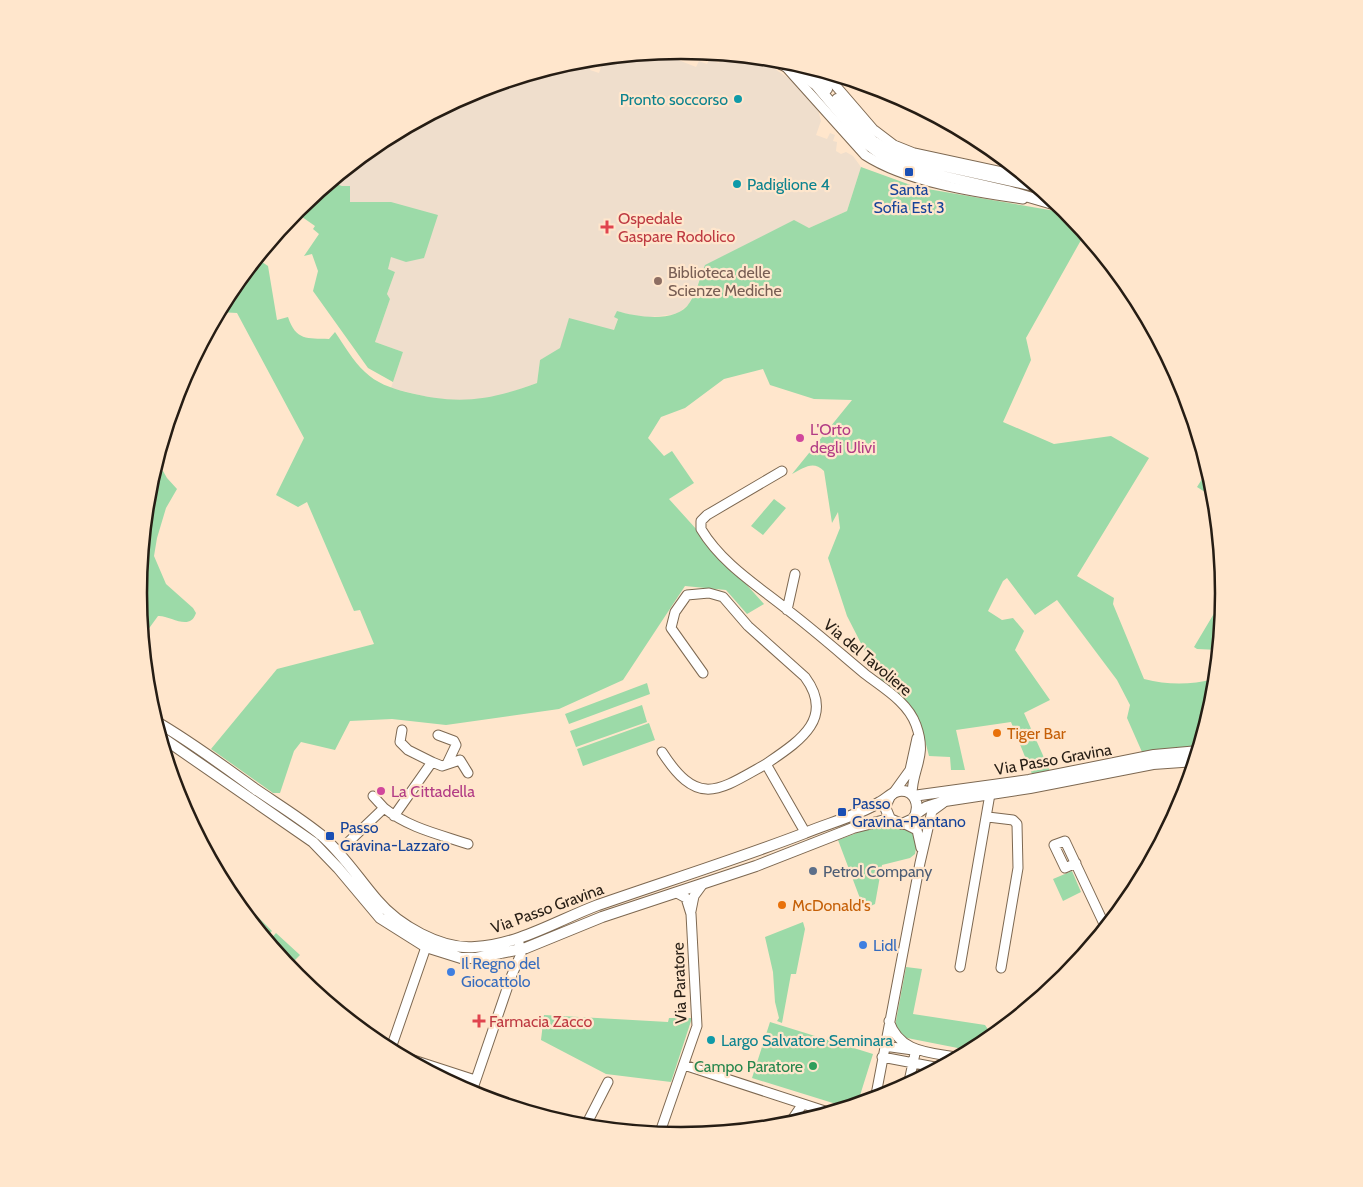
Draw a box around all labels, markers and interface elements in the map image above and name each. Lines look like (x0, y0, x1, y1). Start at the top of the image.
place label: Pronto soccorso (620, 90, 728, 109)
marker: Pronto soccorso (732, 93, 744, 105)
marker: Santa Sofia Est 3 (903, 166, 915, 178)
place label: Padiglione 4 (747, 175, 830, 194)
marker: Padiglione 4 (731, 178, 743, 190)
place label: Santa Sofia Est 3 (873, 180, 945, 217)
place label: Ospedale Gaspare Rodolico (618, 209, 735, 246)
marker: Ospedale Gaspare Rodolico (600, 220, 614, 234)
place label: Biblioteca delle Scienze Mediche (668, 263, 782, 300)
marker: Biblioteca delle Scienze Mediche (652, 275, 664, 287)
place label: L'Orto degli Ulivi (810, 420, 876, 457)
marker: L'Orto degli Ulivi (794, 432, 806, 444)
street label: Via del Tavoliere (820, 615, 916, 700)
place label: Tiger Bar (1007, 724, 1067, 743)
marker: Tiger Bar (991, 727, 1003, 739)
street label: Via Passo Gravina (993, 740, 1113, 779)
place label: La Cittadella (391, 782, 475, 801)
marker: La Cittadella (375, 785, 387, 797)
place label: Passo Gravina-Pantano (852, 794, 966, 831)
marker: Passo Gravina-Pantano (836, 806, 848, 818)
place label: Passo Gravina-Lazzaro (340, 818, 450, 855)
marker: Passo Gravina-Lazzaro (324, 830, 336, 842)
place label: Petrol Company (823, 862, 932, 881)
marker: Petrol Company (807, 865, 819, 877)
street label: Via Passo Gravina (488, 879, 606, 938)
place label: McDonald's (792, 896, 871, 915)
marker: McDonald's (776, 899, 788, 911)
place label: Lidl (873, 936, 897, 955)
marker: Lidl (857, 939, 869, 951)
street label: Via Paratore (669, 942, 690, 1024)
place label: Il Regno del Giocattolo (461, 954, 540, 991)
marker: Il Regno del Giocattolo (445, 966, 457, 978)
place label: Farmacia Zacco (489, 1012, 592, 1031)
marker: Farmacia Zacco (473, 1015, 485, 1027)
place label: Largo Salvatore Seminara (721, 1031, 893, 1050)
marker: Largo Salvatore Seminara (705, 1034, 717, 1046)
place label: Campo Paratore (694, 1057, 803, 1076)
marker: Campo Paratore (807, 1060, 819, 1072)

